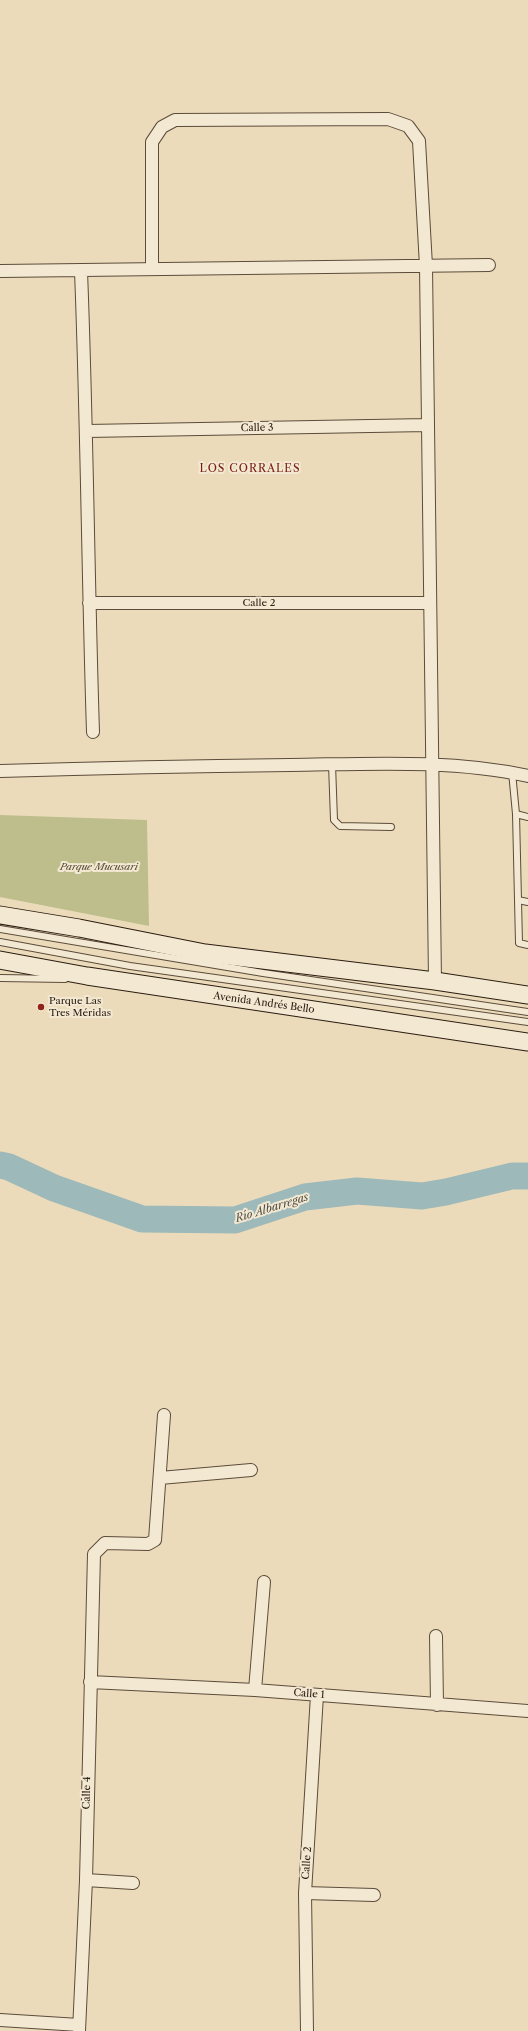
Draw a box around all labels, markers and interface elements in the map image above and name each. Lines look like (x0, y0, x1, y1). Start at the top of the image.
street label: Calle 3 (241, 422, 273, 434)
district label: LOS CORRALES (200, 462, 300, 476)
street label: Calle 2 (243, 597, 275, 609)
park label: Parque Mucusari (60, 861, 138, 873)
street label: Avenida Andrés Bello (213, 990, 315, 1016)
place label: Parque Las Tres Méridas (49, 995, 111, 1018)
marker: Parque Las Tres Méridas (36, 1002, 46, 1012)
water label: Río Albarregas (234, 1191, 310, 1225)
street label: Calle 1 (293, 1687, 325, 1701)
street label: Calle 4 (81, 1776, 93, 1810)
street label: Calle 2 (300, 1846, 314, 1880)

